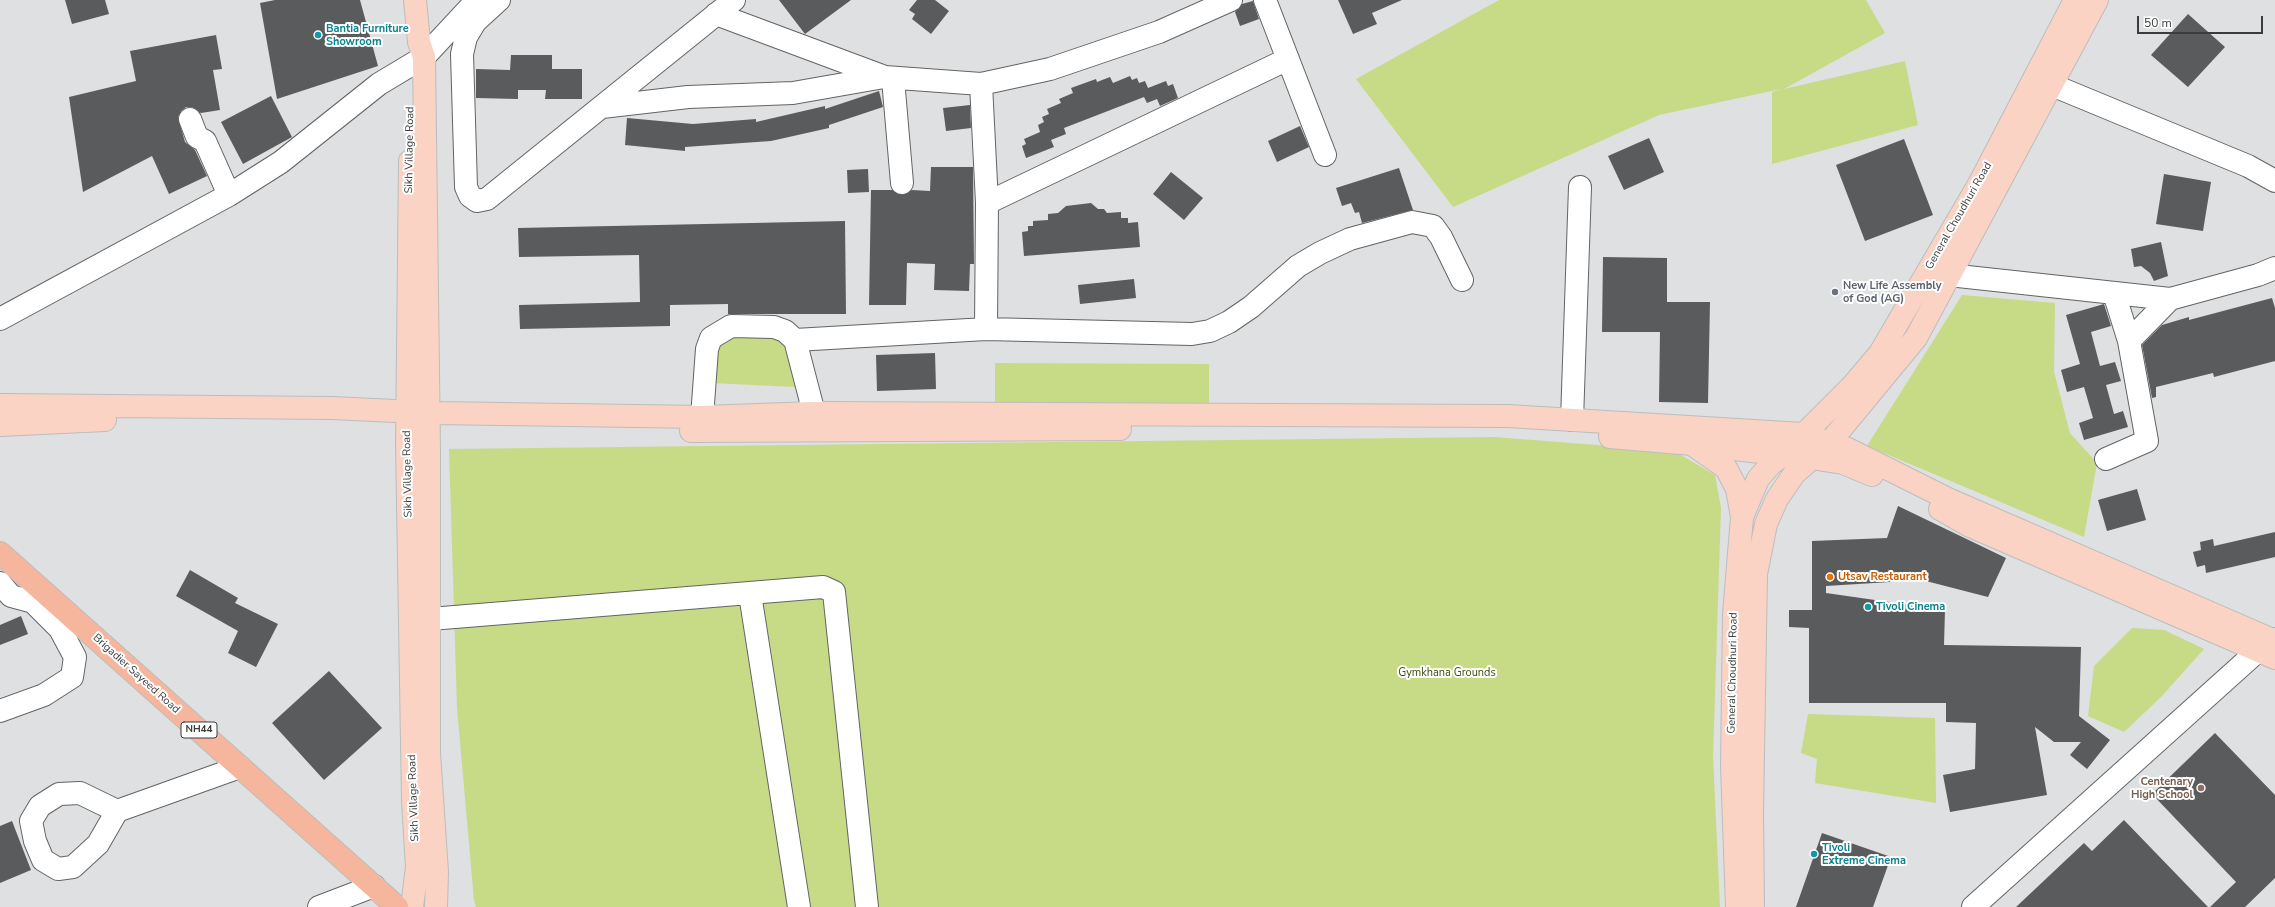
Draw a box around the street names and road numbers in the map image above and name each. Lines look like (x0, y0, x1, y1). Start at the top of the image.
street label: Sikh Village Road (403, 106, 417, 194)
street label: General Choudhuri Road (1923, 160, 1995, 272)
street label: Sikh Village Road (401, 430, 415, 518)
street label: General Choudhuri Road (1725, 612, 1741, 734)
street label: Brigadier Sayeed Road (90, 631, 182, 717)
road number: NH44 (181, 722, 217, 738)
street label: Sikh Village Road (406, 754, 422, 842)

